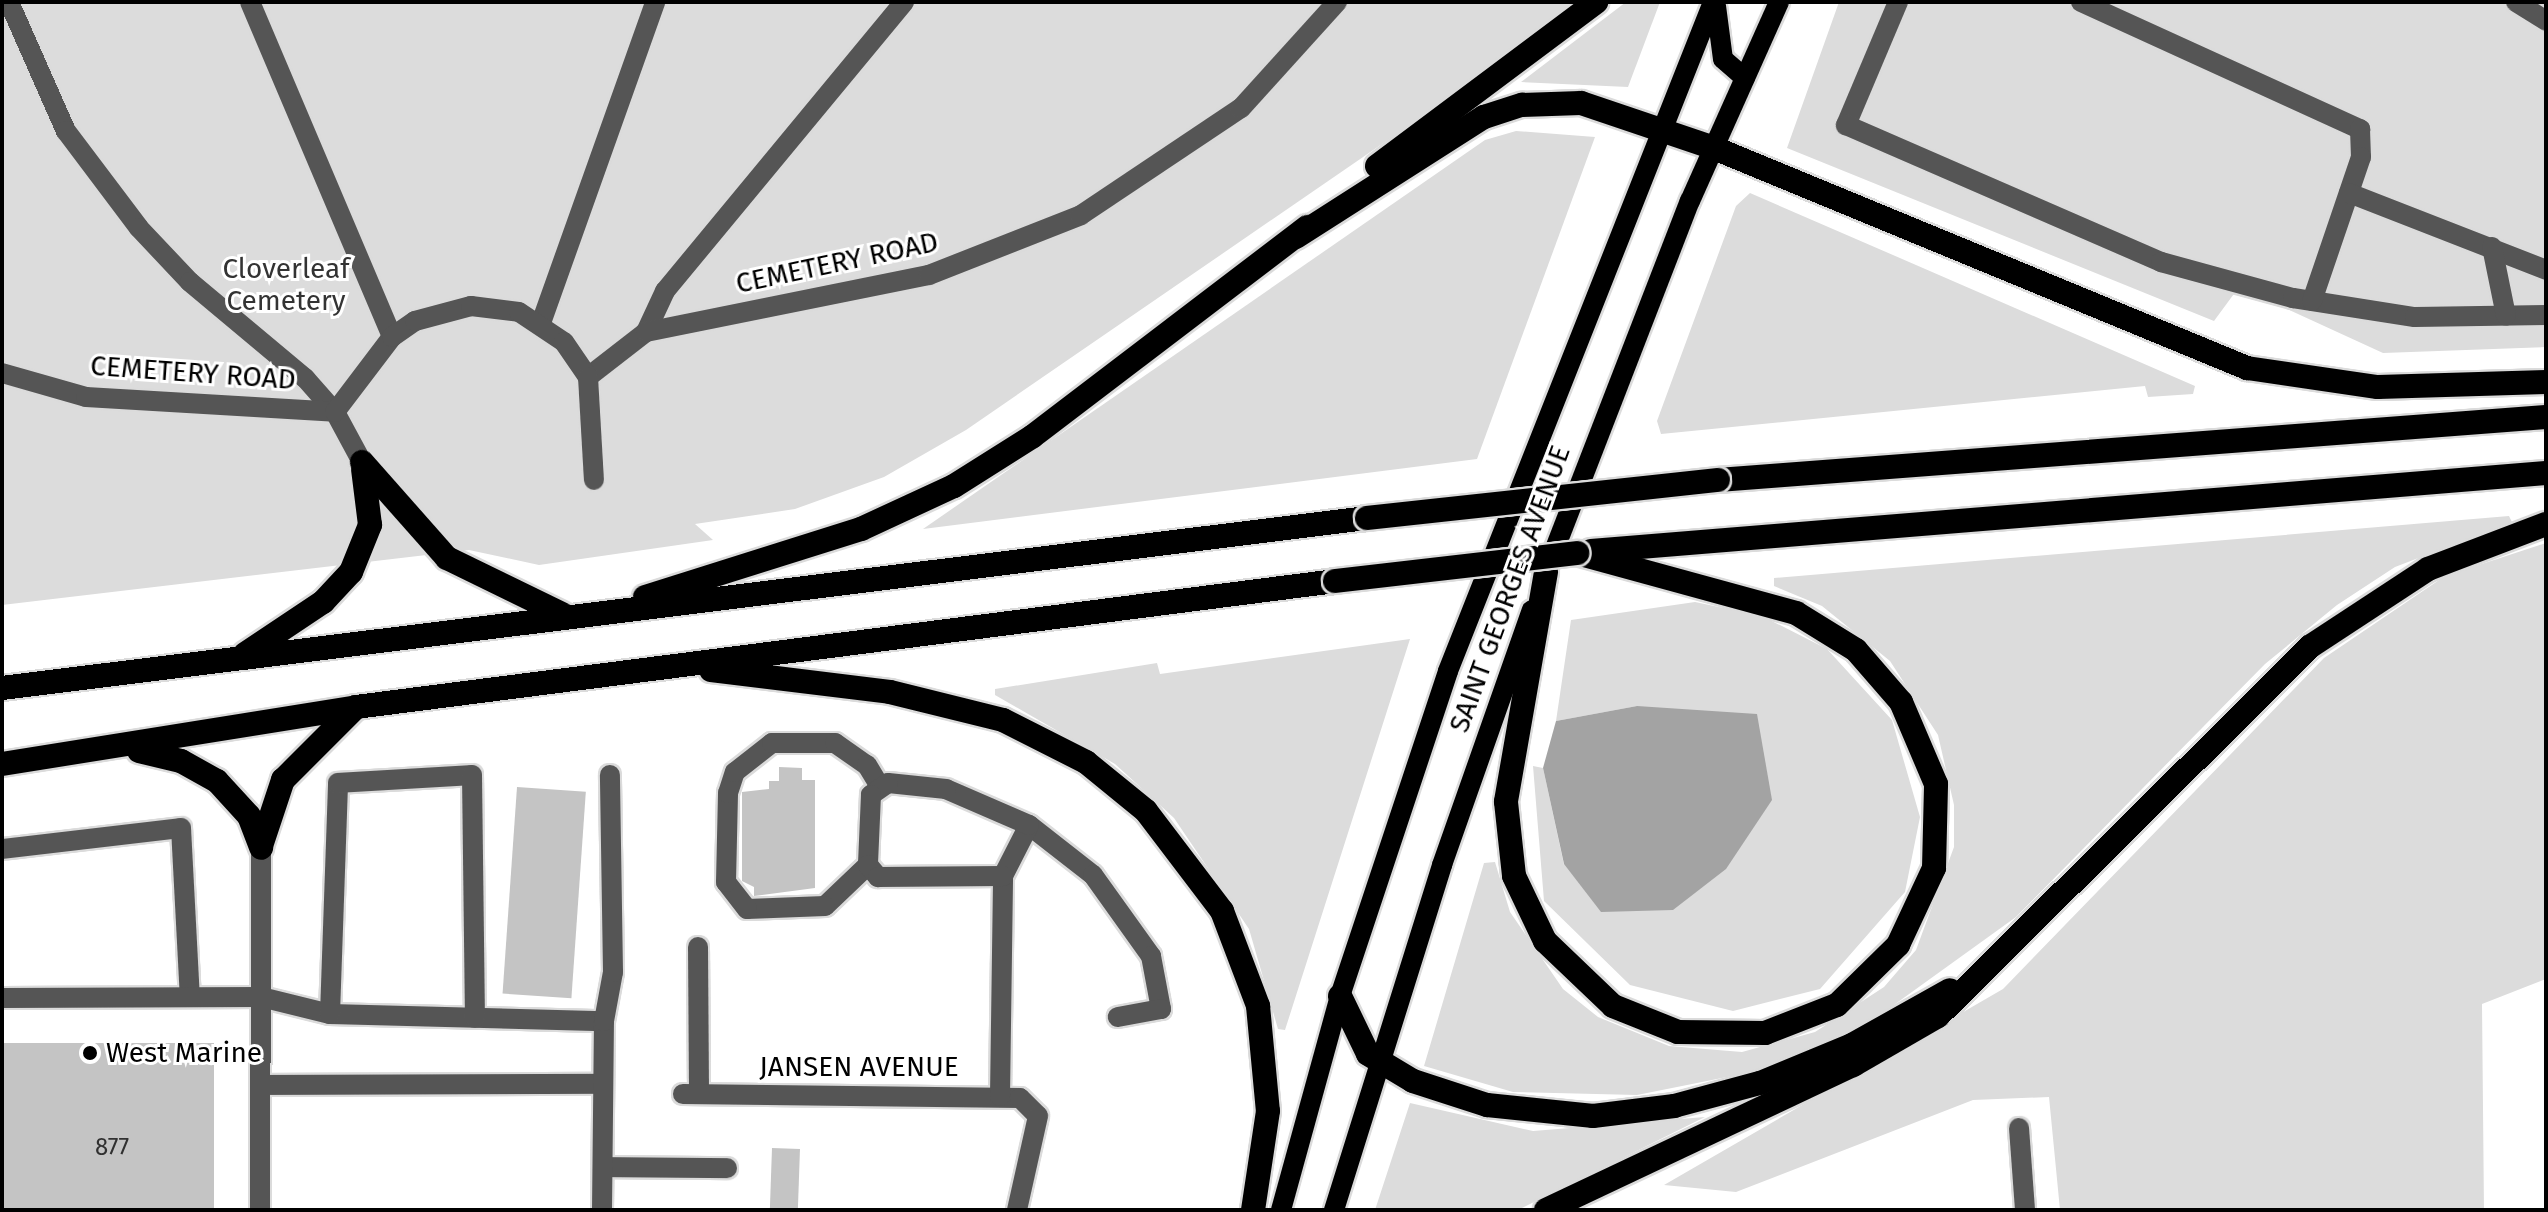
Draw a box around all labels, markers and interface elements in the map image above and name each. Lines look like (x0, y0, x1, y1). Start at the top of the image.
street label: CEMETERY ROAD (733, 225, 941, 301)
park label: Cloverleaf Cemetery (222, 252, 350, 318)
street label: CEMETERY ROAD (89, 349, 297, 397)
street label: SAINT GEORGES AVENUE (1442, 441, 1578, 737)
place label: West Marine (106, 1036, 262, 1070)
marker: West Marine (81, 1044, 99, 1062)
street label: JANSEN AVENUE (759, 1050, 959, 1084)
house number: 877 (95, 1134, 129, 1162)

